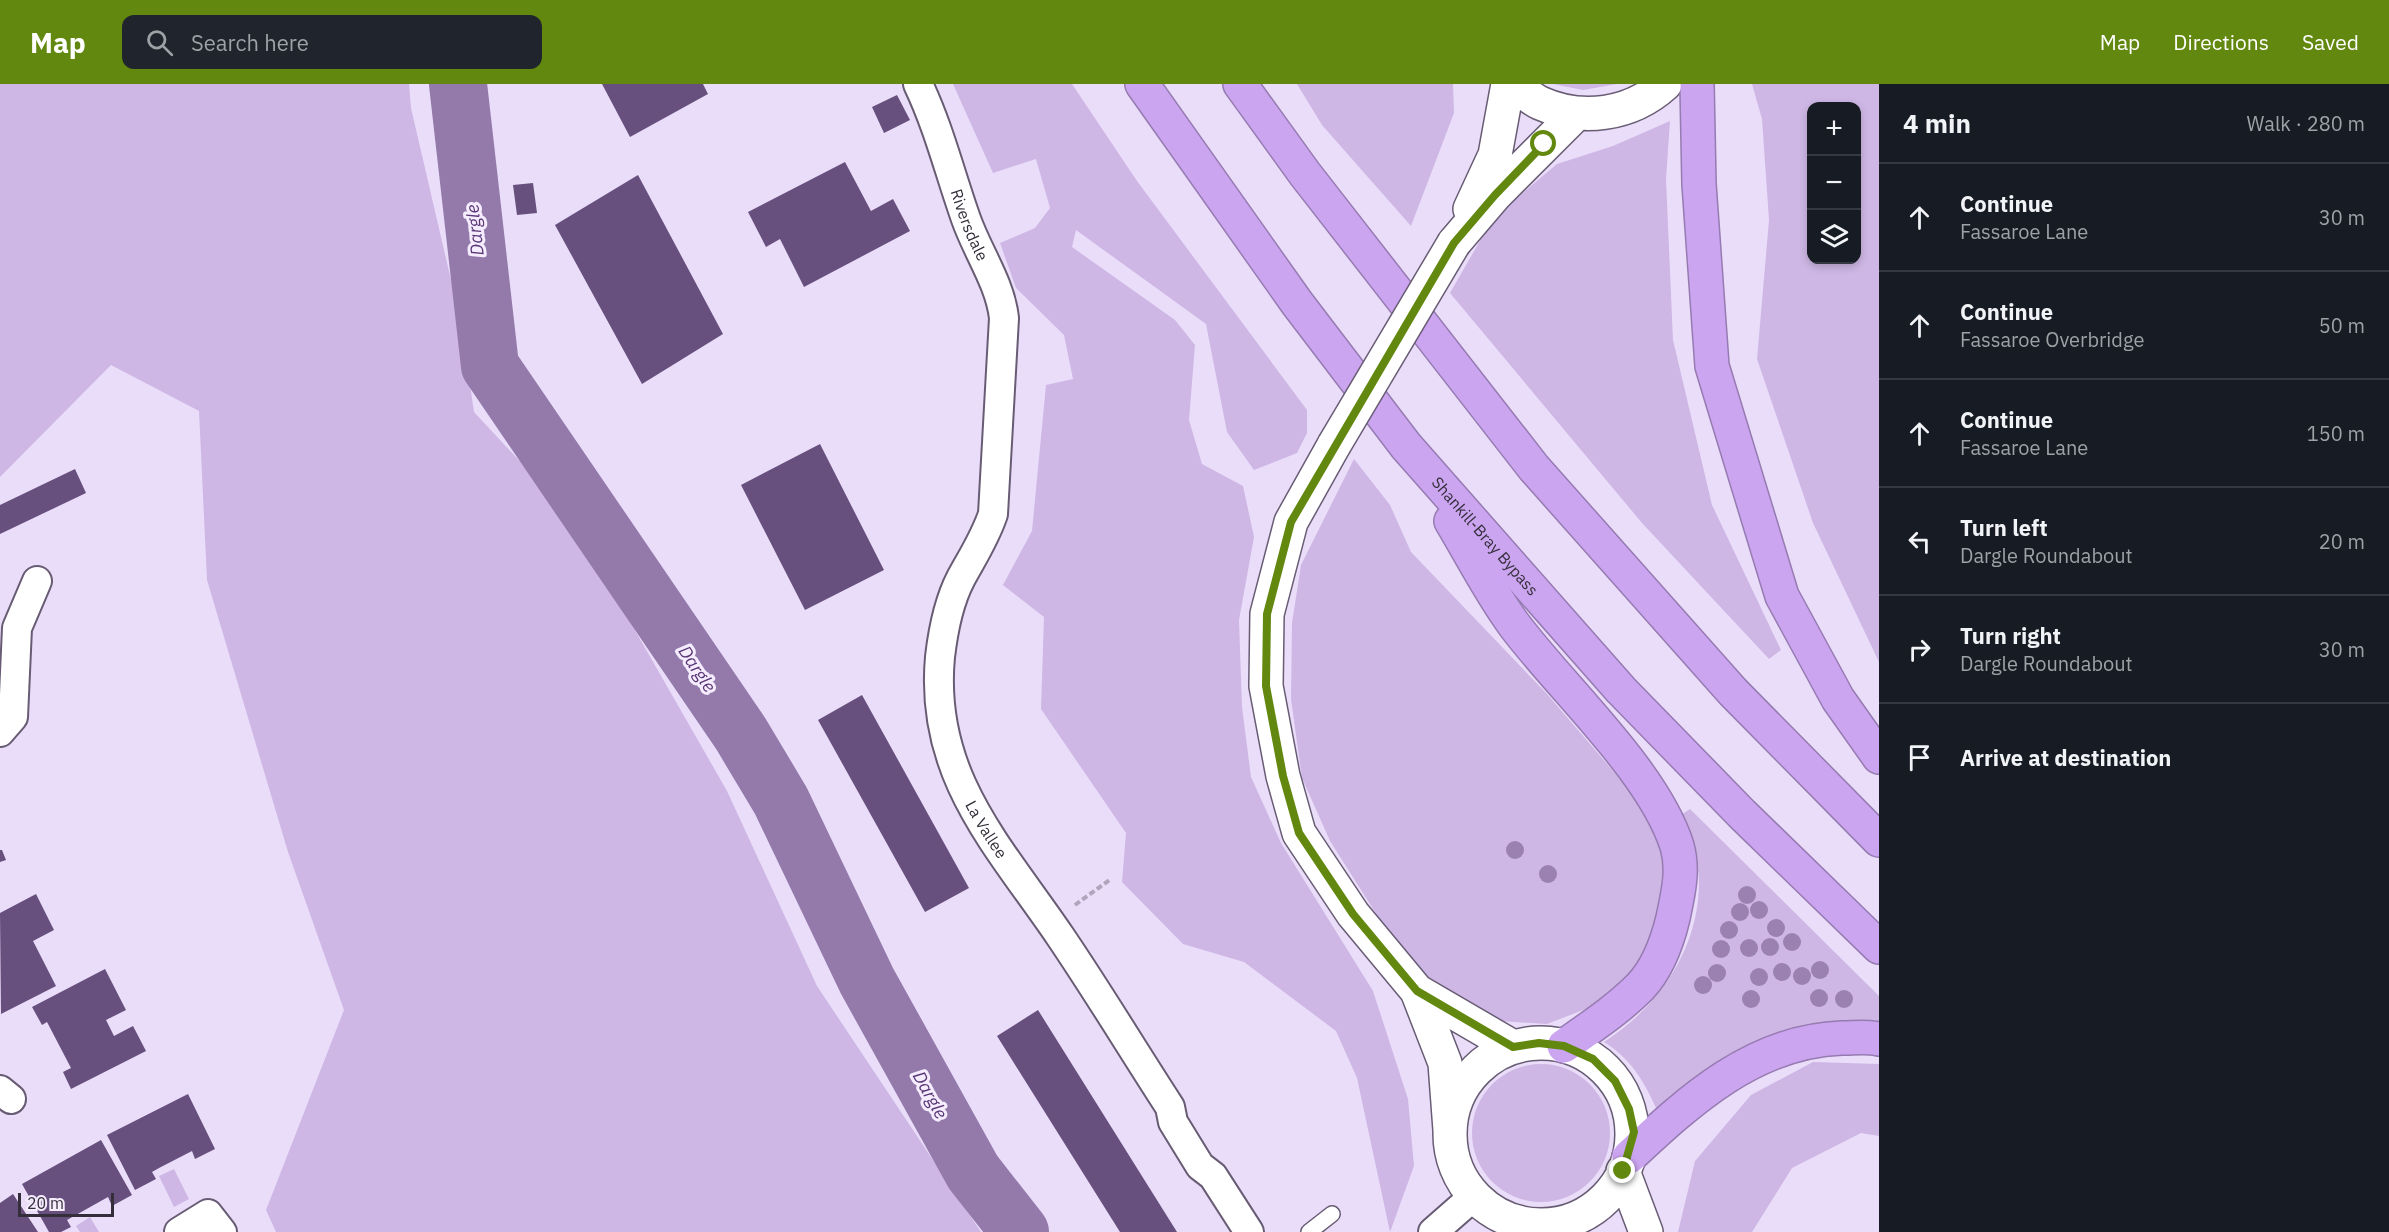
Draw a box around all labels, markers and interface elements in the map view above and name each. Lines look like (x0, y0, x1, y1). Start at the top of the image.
search box (122, 15, 542, 69)
text: Map (30, 24, 86, 61)
icon: search (143, 26, 176, 59)
text: Search here (191, 28, 309, 57)
text: Map (2100, 28, 2140, 56)
text: Directions (2173, 28, 2269, 56)
text: Saved (2302, 28, 2359, 56)
map controls (1807, 102, 1861, 264)
button: + (1807, 102, 1861, 156)
text: 4 min (1903, 106, 1971, 140)
text: Walk · 280 m (2247, 110, 2365, 137)
route start (1530, 130, 1556, 156)
button: − (1807, 156, 1861, 210)
street label: Riversdale (947, 186, 993, 264)
text: Continue (1960, 189, 2053, 218)
icon: ahead (1903, 201, 1936, 234)
water label: Dargle (460, 203, 489, 257)
text: 30 m (2319, 204, 2365, 231)
button: layers (1807, 210, 1861, 264)
text: Fassaroe Lane (1960, 218, 2088, 245)
text: Continue (1960, 297, 2053, 326)
icon: ahead (1903, 309, 1936, 342)
text: 50 m (2319, 312, 2365, 339)
text: Fassaroe Overbridge (1960, 326, 2144, 353)
text: Continue (1960, 405, 2053, 434)
icon: ahead (1903, 417, 1936, 450)
text: 150 m (2307, 420, 2365, 447)
text: Fassaroe Lane (1960, 434, 2088, 461)
street label: Shankill-Bray Bypass (1428, 473, 1543, 599)
text: Turn left (1960, 513, 2048, 542)
icon: left (1903, 525, 1936, 558)
text: 20 m (2319, 528, 2365, 555)
text: Dargle Roundabout (1960, 542, 2133, 569)
text: Turn right (1960, 621, 2061, 650)
icon: right (1903, 633, 1936, 666)
text: 30 m (2319, 636, 2365, 663)
water label: Dargle (673, 641, 721, 696)
text: Dargle Roundabout (1960, 650, 2133, 677)
icon: arrive (1903, 741, 1936, 774)
text: Arrive at destination (1960, 743, 2171, 772)
street label: La Vallee (961, 797, 1012, 862)
water label: Dargle (908, 1067, 953, 1123)
route end (1609, 1157, 1635, 1183)
scale bar (18, 1190, 114, 1218)
text: 20 m (27, 1193, 64, 1213)

